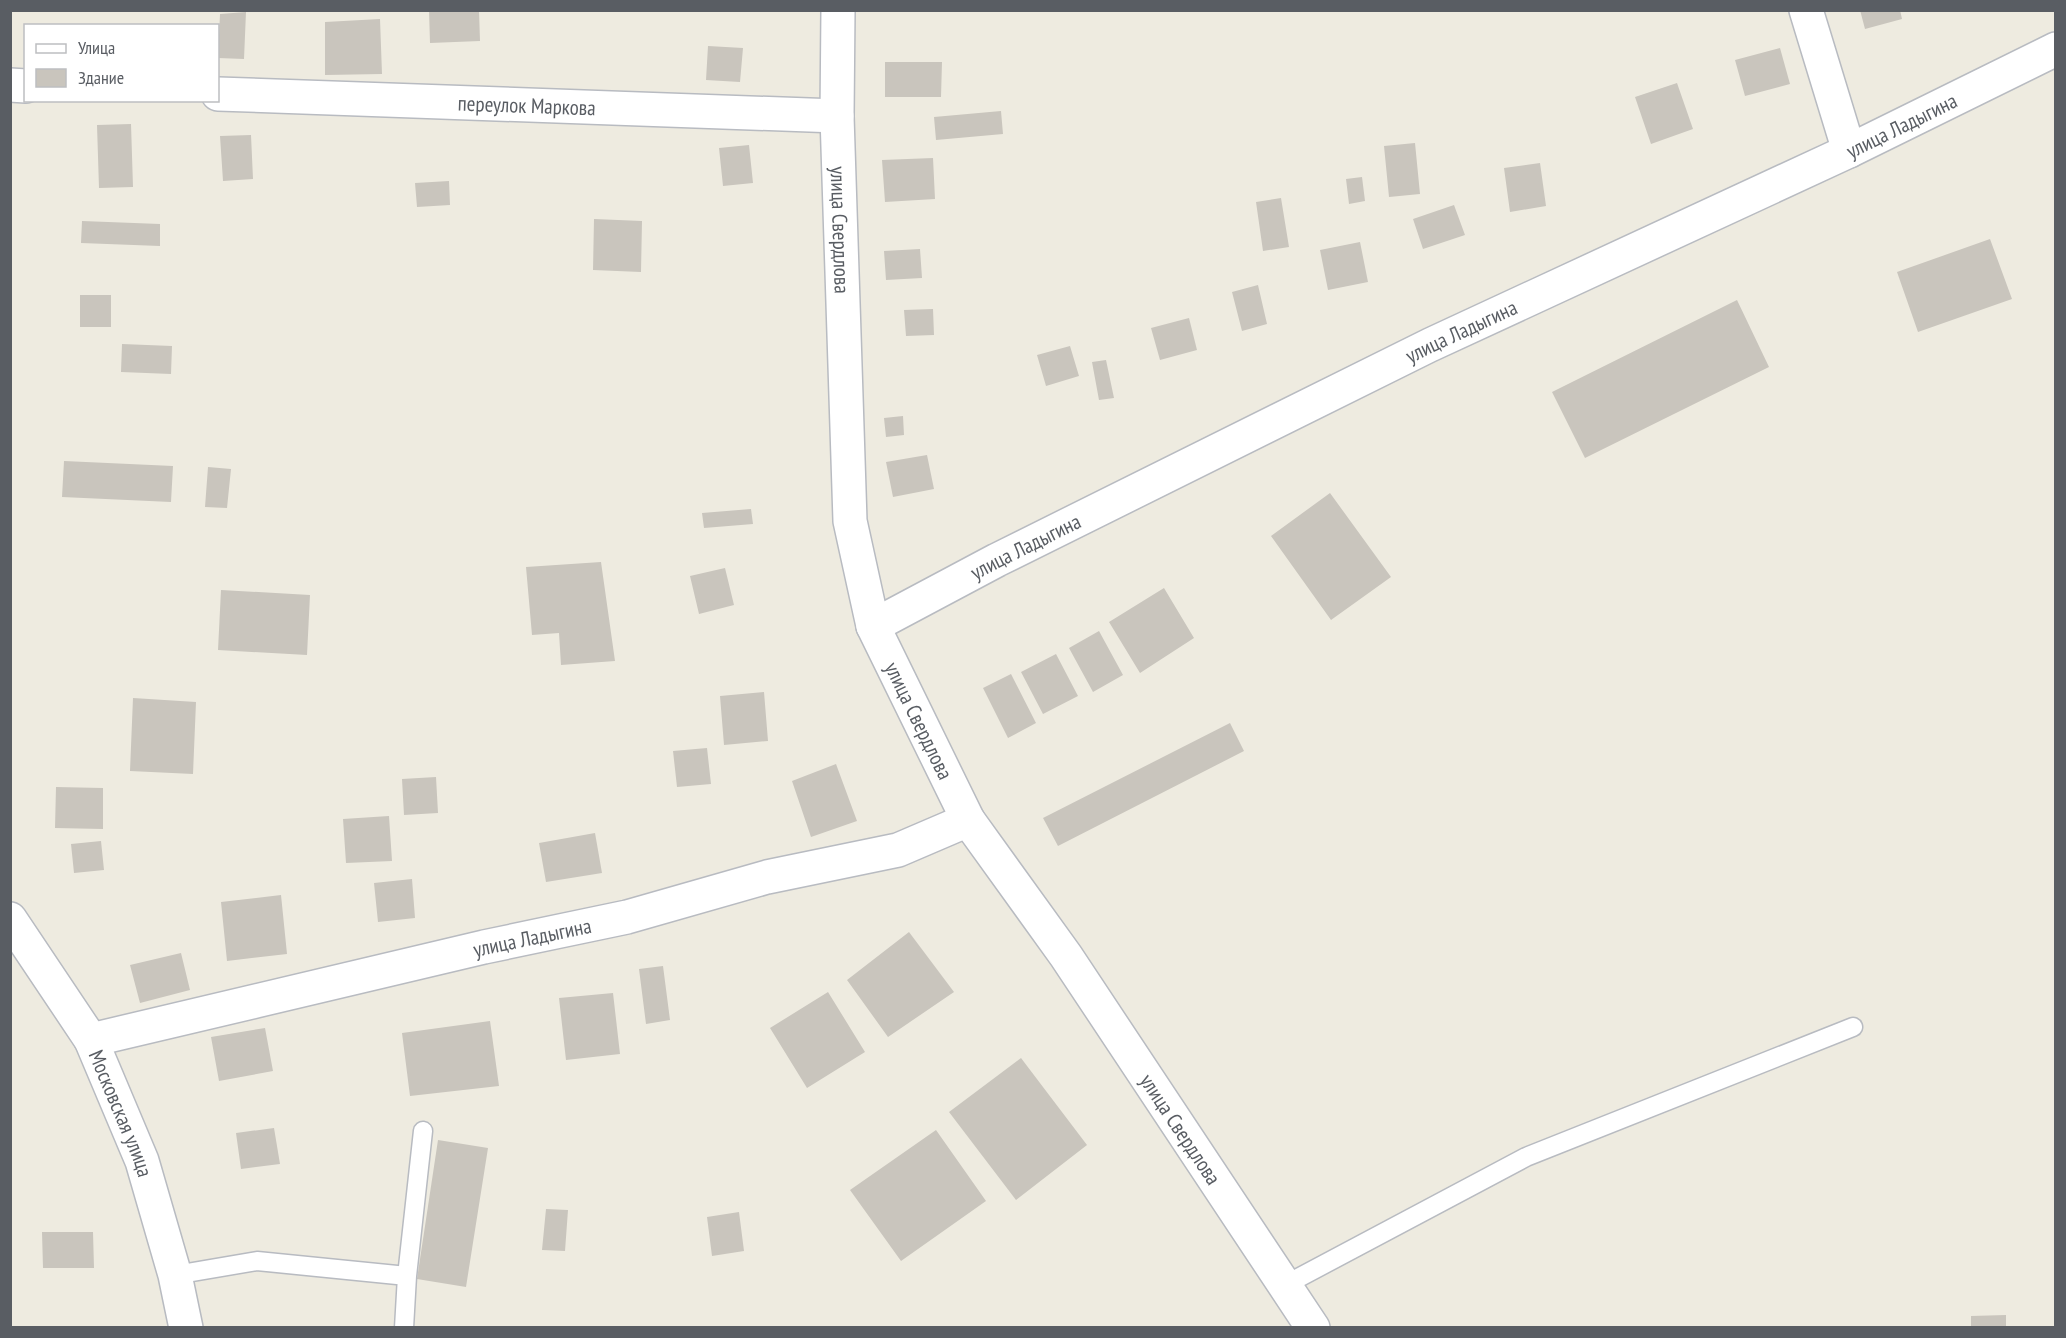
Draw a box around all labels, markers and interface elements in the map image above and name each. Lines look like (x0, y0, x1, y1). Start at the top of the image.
legend (24, 24, 219, 102)
text: Улица (78, 36, 115, 59)
text: Здание (78, 66, 124, 89)
street label: улица Ладыгина (1842, 87, 1961, 164)
street label: переулок Маркова (457, 89, 596, 121)
street label: улица Свердлова (825, 166, 856, 294)
street label: улица Ладыгина (1401, 293, 1521, 369)
street label: улица Ладыгина (965, 507, 1085, 585)
street label: улица Свердлова (879, 657, 959, 784)
street label: улица Ладыгина (470, 911, 594, 963)
street label: Московская улица (83, 1046, 159, 1180)
street label: улица Свердлова (1134, 1068, 1227, 1190)

